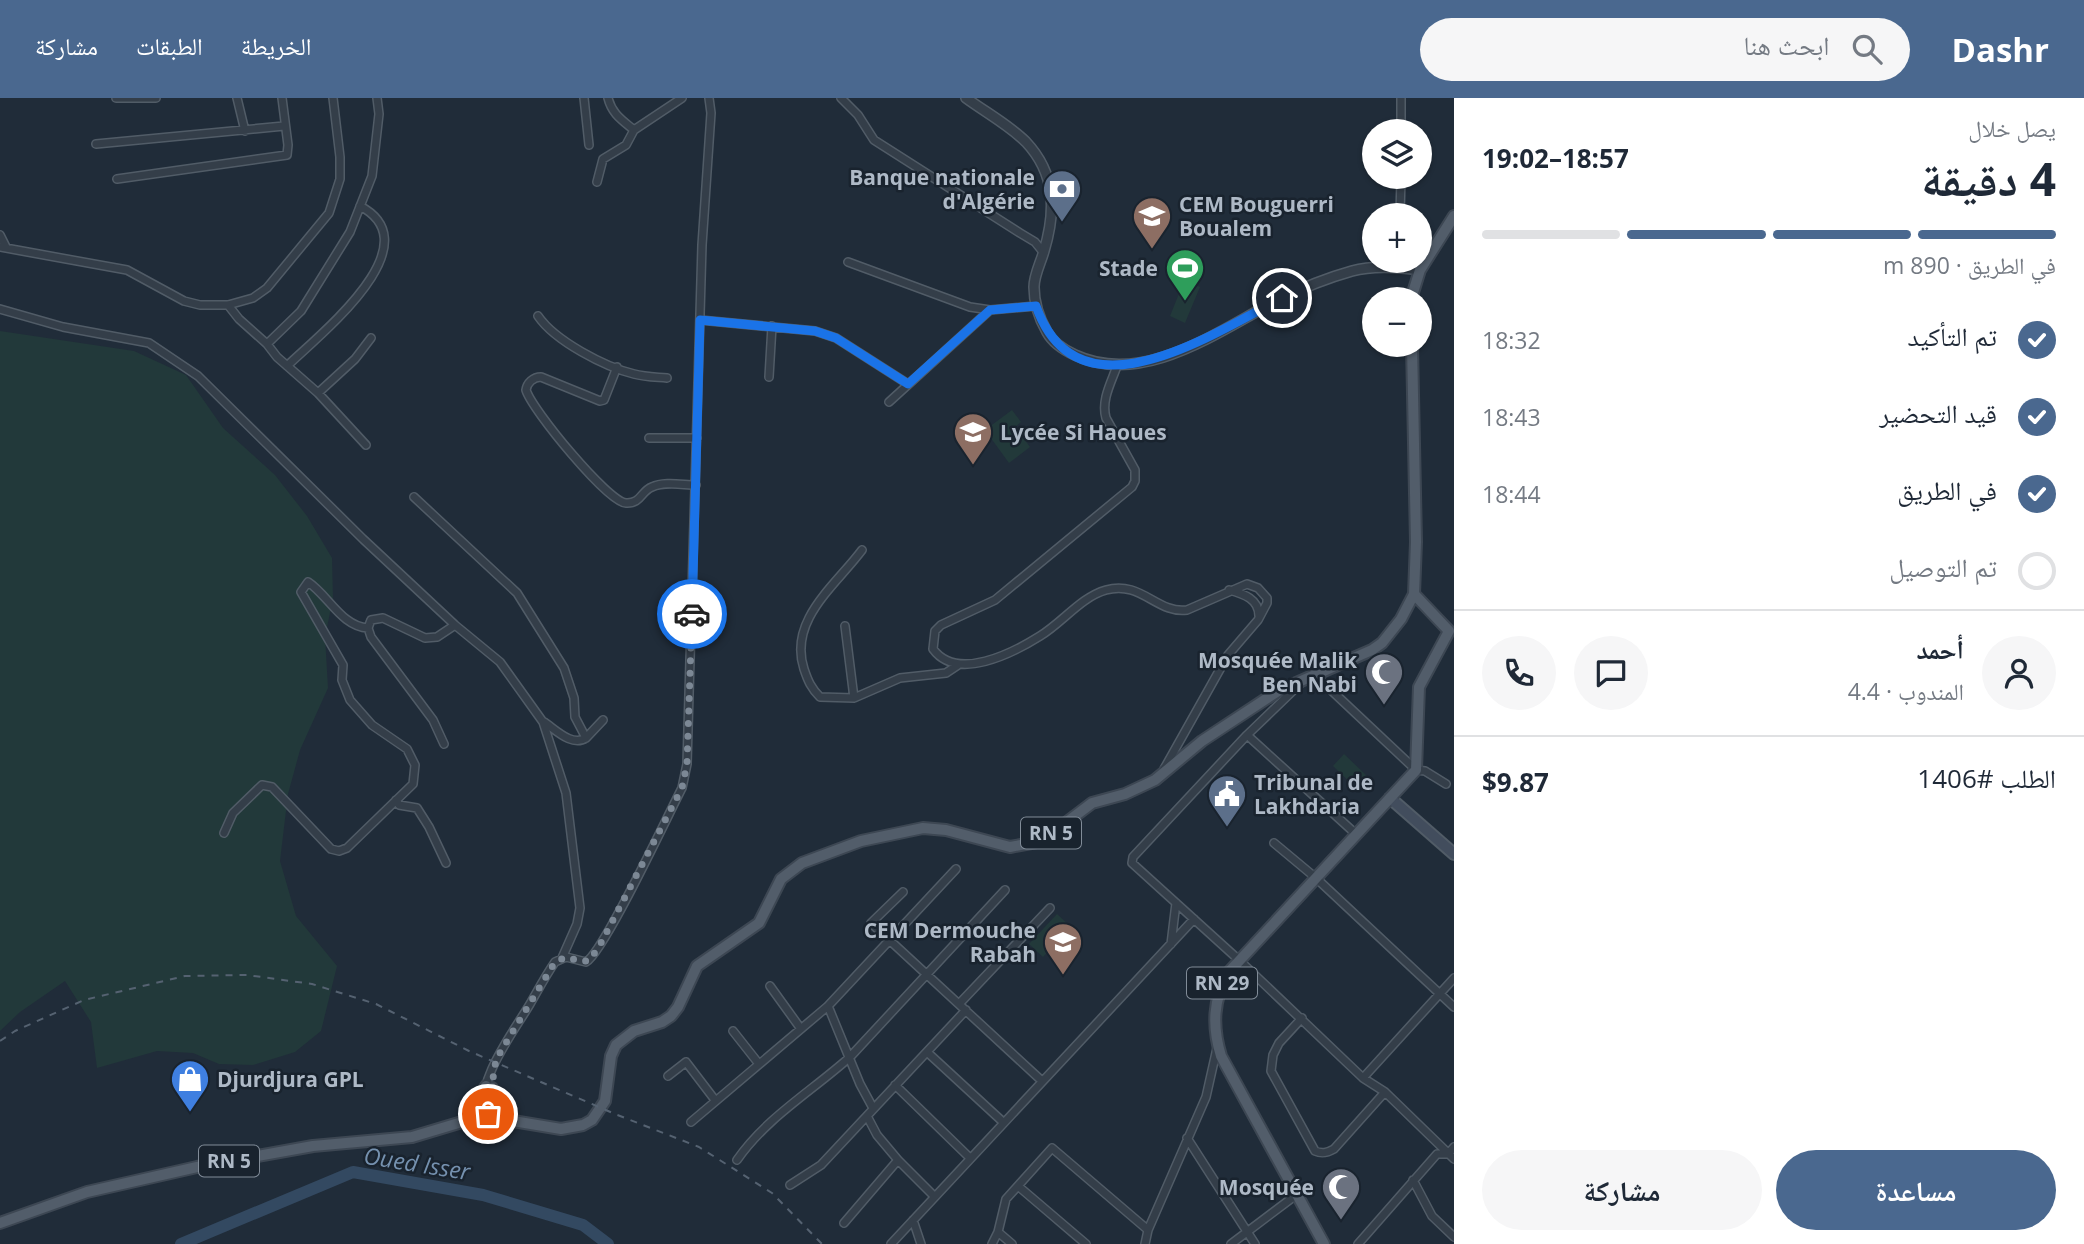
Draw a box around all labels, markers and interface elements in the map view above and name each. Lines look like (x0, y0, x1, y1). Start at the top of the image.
search box (1420, 18, 1910, 81)
text: ابحث هنا (1744, 27, 1830, 63)
text: Dashr (1952, 27, 2049, 72)
text: مشاركة (35, 29, 98, 62)
text: الطبقات (136, 29, 203, 62)
text: الخريطة (241, 29, 311, 62)
icon: search (1848, 30, 1886, 68)
text: يصل خلال (1968, 112, 2056, 144)
map controls (1362, 119, 1432, 357)
button: layers (1362, 119, 1432, 189)
text: 18:57–19:02 (1482, 140, 1629, 176)
text: 4 دقيقة (1921, 147, 2056, 209)
place label: Banque nationale d'Algérie (849, 163, 1035, 215)
bank icon: Banque nationale d'Algérie (1041, 168, 1083, 223)
place label: CEM Bouguerri Boualem (1179, 190, 1334, 242)
school or university icon: CEM Bouguerri Boualem (1131, 195, 1173, 250)
button: + (1362, 203, 1432, 273)
sports icon: Stade (1164, 247, 1206, 302)
text: في الطريق · 890 m (1883, 249, 2056, 281)
place label: Stade (1099, 254, 1158, 282)
pin (1252, 268, 1312, 328)
icon: home (1263, 279, 1301, 317)
button: − (1362, 287, 1432, 357)
text: تم التأكيد (1907, 318, 1997, 354)
icon: check (2018, 321, 2056, 359)
text: 18:32 (1482, 324, 1541, 356)
text: قيد التحضير (1879, 395, 1997, 431)
icon: check (2018, 398, 2056, 436)
text: 18:43 (1482, 401, 1541, 433)
school or university icon: Lycée Si Haoues (952, 411, 994, 466)
place label: Lycée Si Haoues (1000, 418, 1167, 446)
text: في الطريق (1897, 472, 1997, 508)
icon: check (2018, 475, 2056, 513)
text: 18:44 (1482, 478, 1541, 510)
text: تم التوصيل (1889, 549, 1997, 585)
courier (657, 579, 727, 649)
icon: car (673, 595, 711, 633)
text: أحمد (1916, 631, 1964, 667)
button: phone (1482, 636, 1556, 710)
button: chat (1574, 636, 1648, 710)
button: person (1982, 636, 2056, 710)
place label: Mosquée Malik Ben Nabi (1198, 646, 1358, 698)
mosque icon: Mosquée Malik Ben Nabi (1363, 651, 1405, 706)
text: المندوب · 4.4 (1848, 675, 1964, 707)
text: الطلب #1406 (1917, 760, 2056, 796)
text: $9.87 (1482, 764, 1549, 800)
place label: Tribunal de Lakhdaria (1254, 768, 1373, 820)
public building icon: Tribunal de Lakhdaria (1206, 773, 1248, 828)
road number: RN 5 (1021, 818, 1081, 848)
place label: CEM Dermouche Rabah (864, 916, 1036, 968)
school or university icon: CEM Dermouche Rabah (1042, 921, 1084, 976)
road number: RN 29 (1187, 968, 1257, 998)
shop icon: Djurdjura GPL (169, 1058, 211, 1113)
place label: Djurdjura GPL (217, 1065, 364, 1093)
pin (458, 1084, 518, 1144)
icon: bag (469, 1095, 507, 1133)
water label: Oued Isser (362, 1139, 473, 1187)
road number: RN 5 (199, 1146, 259, 1176)
button: مشاركة (1482, 1150, 1762, 1230)
button: مساعدة (1776, 1150, 2056, 1230)
mosque icon: Mosquée (1320, 1166, 1362, 1221)
place label: Mosquée (1219, 1173, 1314, 1201)

